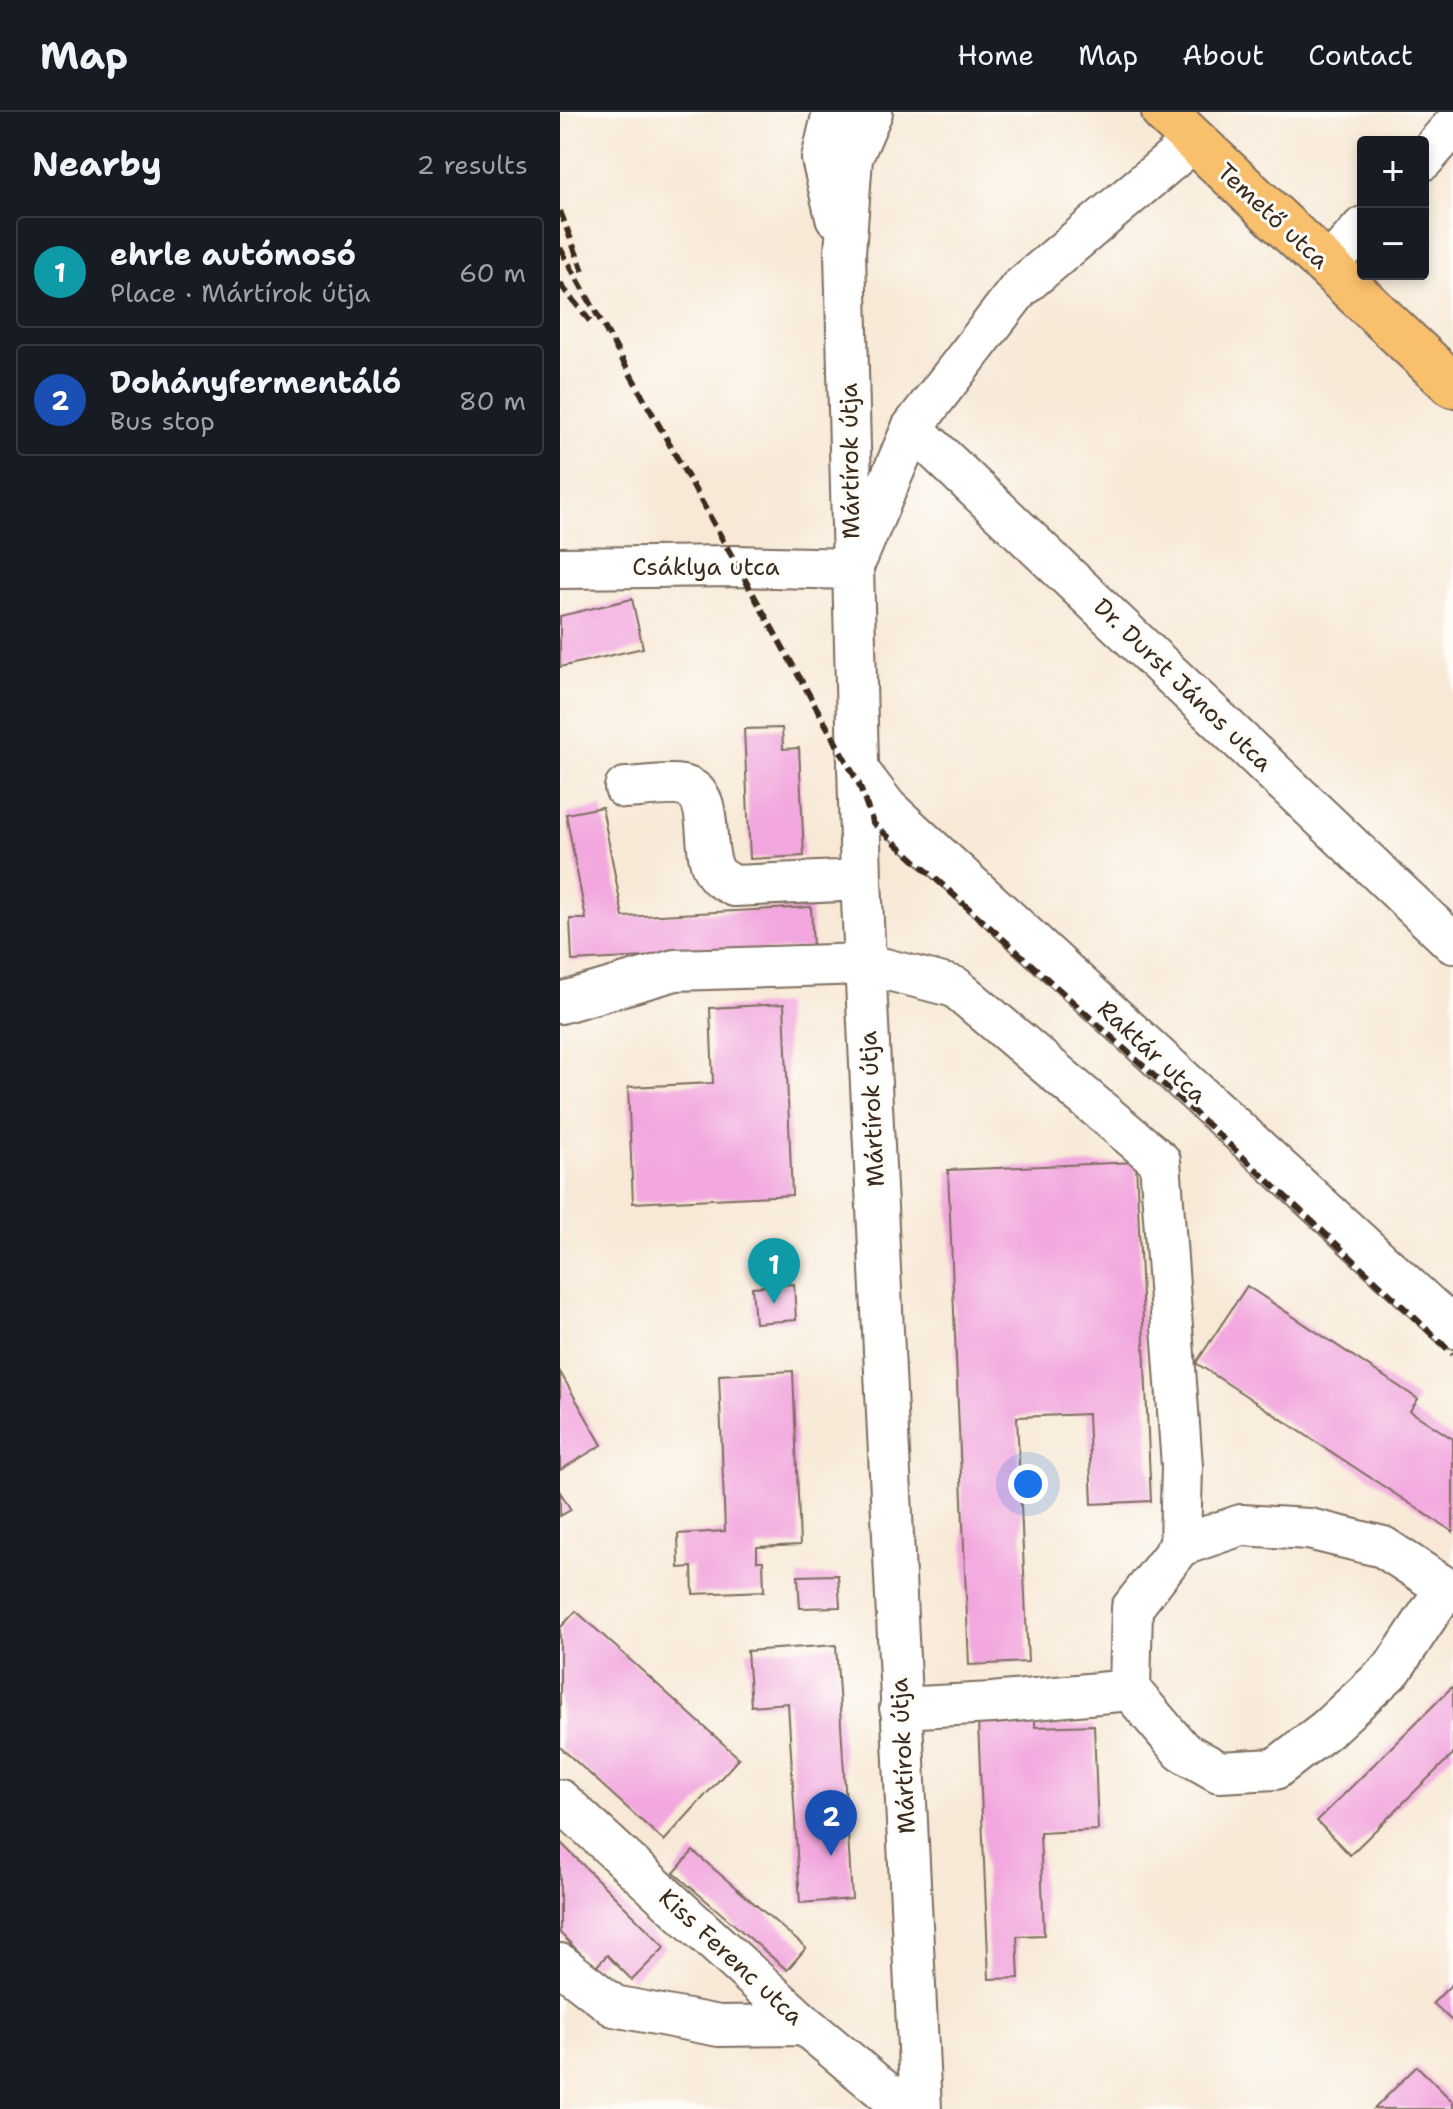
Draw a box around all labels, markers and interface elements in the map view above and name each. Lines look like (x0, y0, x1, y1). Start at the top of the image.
text: Map (40, 30, 128, 81)
text: Home (957, 36, 1034, 74)
text: Map (1078, 36, 1138, 74)
text: About (1182, 36, 1264, 74)
text: Contact (1308, 36, 1413, 74)
map controls (1357, 136, 1429, 280)
button: + (1357, 136, 1429, 208)
text: Nearby (32, 141, 162, 187)
text: 2 results (416, 147, 528, 182)
street label: Temető utca (1210, 156, 1336, 276)
button: − (1357, 208, 1429, 280)
text: ehrle autómosó (110, 234, 356, 275)
text: 1 (54, 255, 66, 290)
text: 60 m (459, 255, 526, 290)
text: Place · Mártírok útja (110, 275, 371, 310)
text: Dohányfermentáló (110, 362, 401, 403)
text: 2 (51, 383, 69, 418)
text: 80 m (459, 383, 526, 418)
street label: Mártírok útja (833, 383, 867, 539)
text: Bus stop (110, 403, 215, 438)
street label: Csáklya utca (632, 551, 780, 583)
street label: Dr. Durst János utca (1087, 591, 1279, 779)
street label: Raktár utca (1091, 993, 1213, 1111)
street label: Mártírok útja (852, 1030, 892, 1188)
pin: 1 (748, 1238, 800, 1304)
your location (1008, 1464, 1048, 1504)
street label: Mártírok útja (883, 1677, 923, 1835)
pin: 2 (805, 1790, 857, 1856)
street label: Kiss Ferenc utca (652, 1882, 810, 2032)

